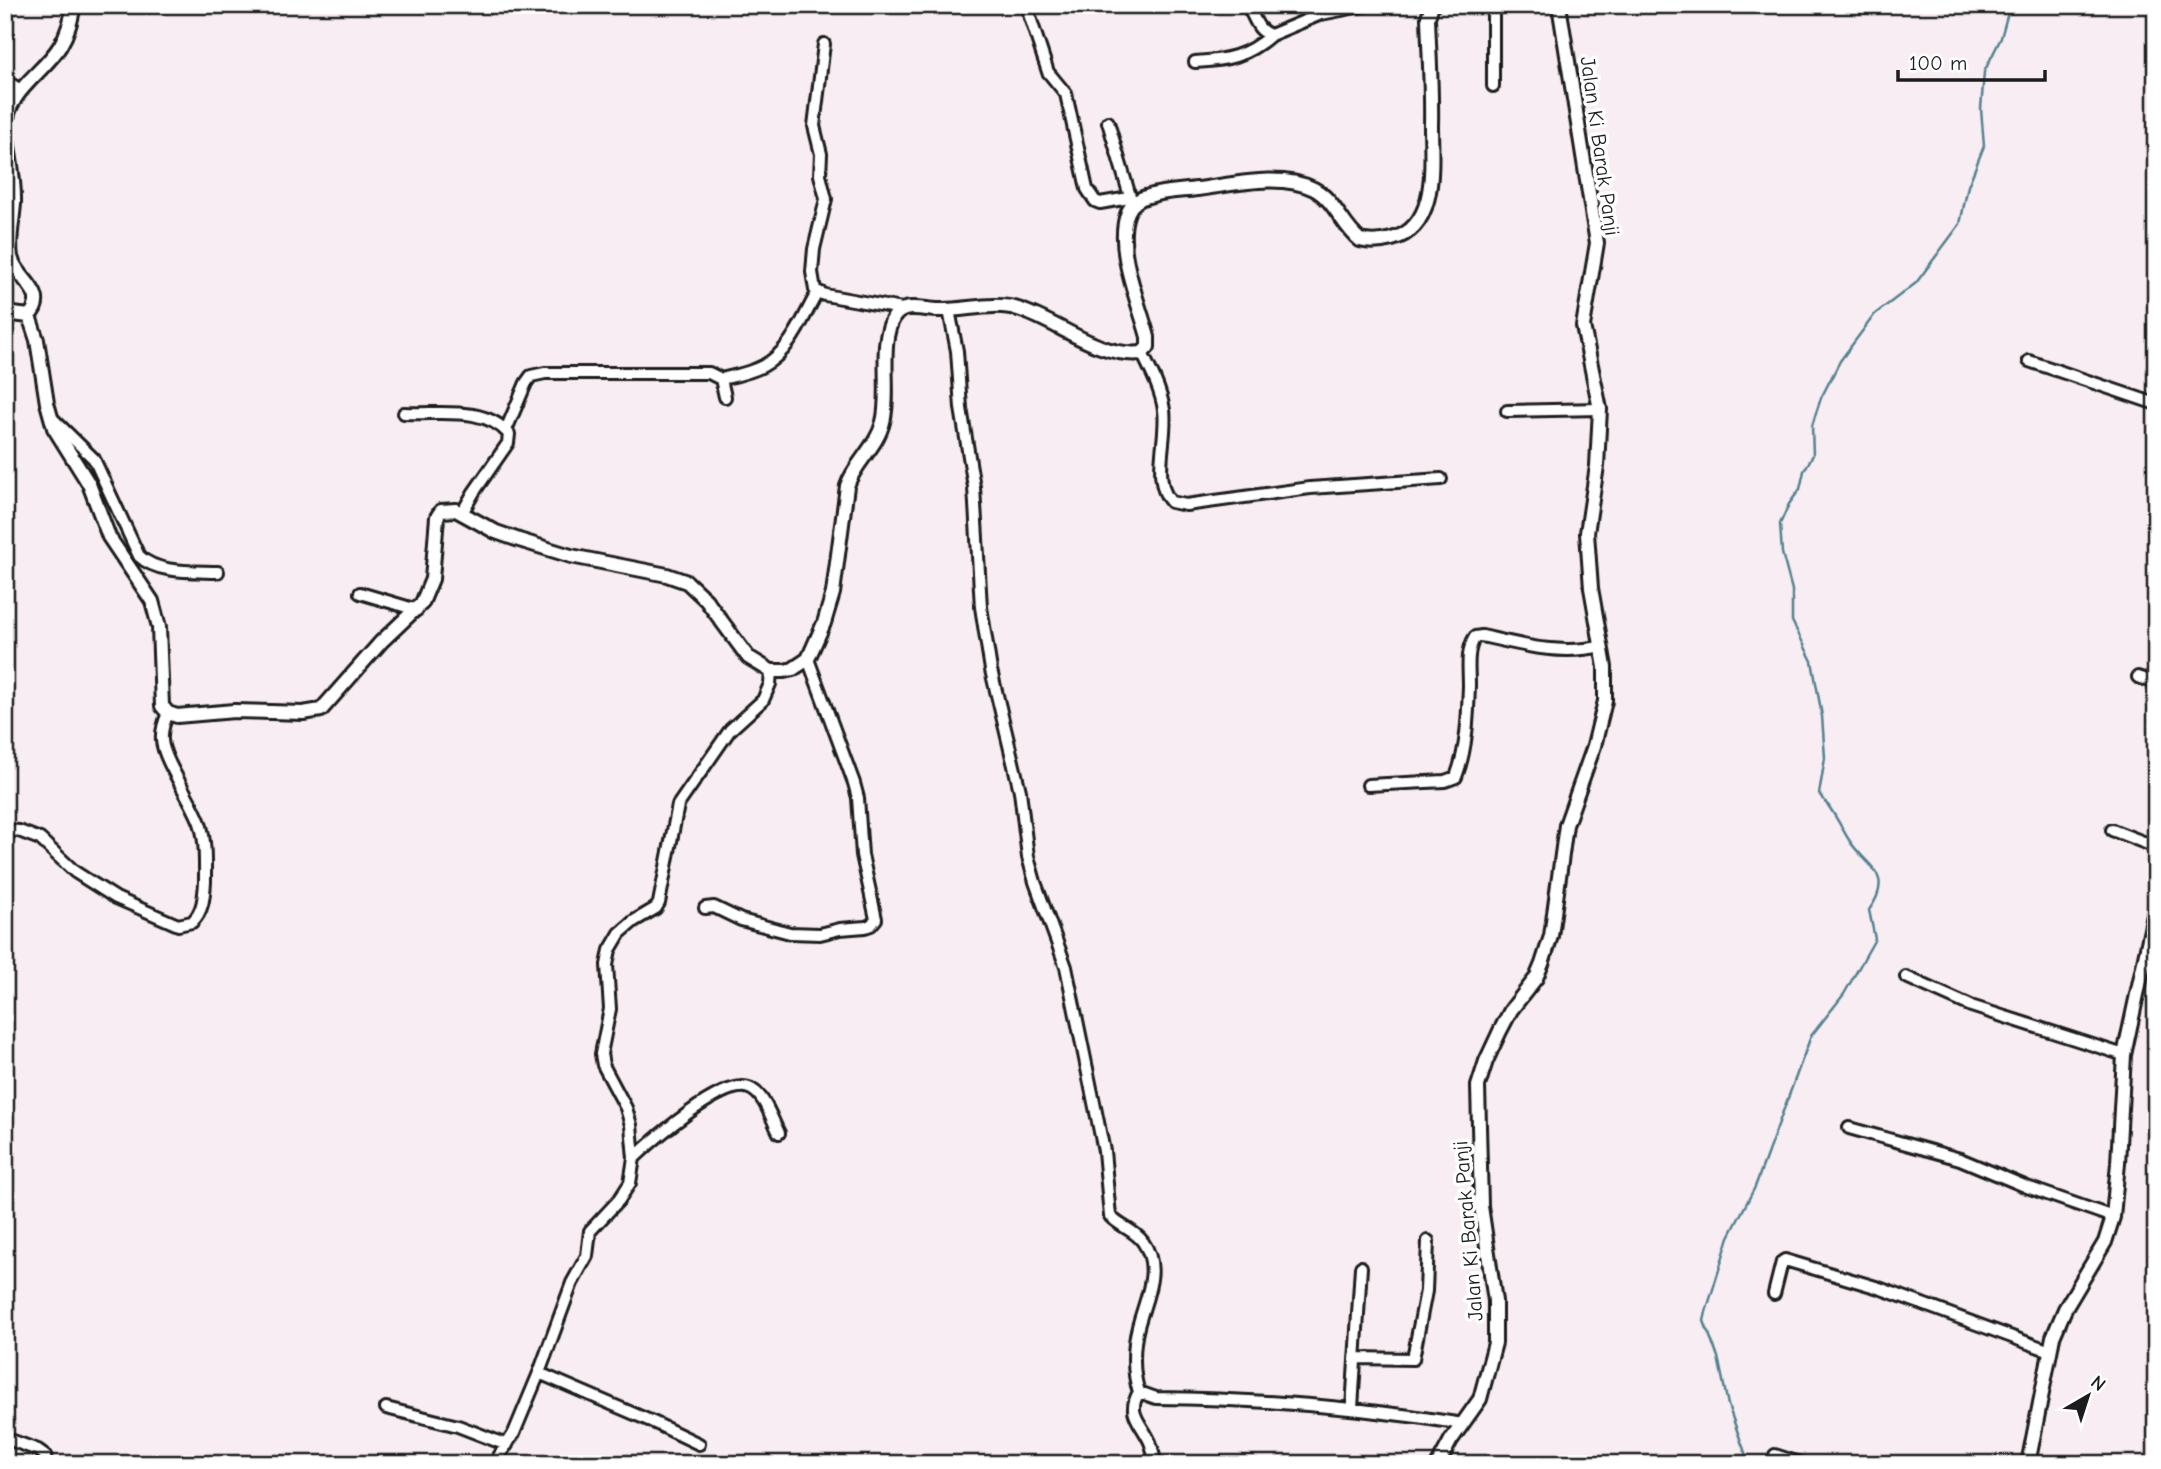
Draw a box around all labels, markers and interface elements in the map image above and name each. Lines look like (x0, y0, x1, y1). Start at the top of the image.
scale bar (1898, 38, 2046, 82)
text: 100 m (1909, 51, 1967, 75)
street label: Jalan Ki Barak Panji (1576, 55, 1624, 237)
street label: Jalan Ki Barak Panji (1448, 1140, 1488, 1322)
north arrow (2052, 1360, 2122, 1430)
text: N (2086, 1371, 2110, 1396)

